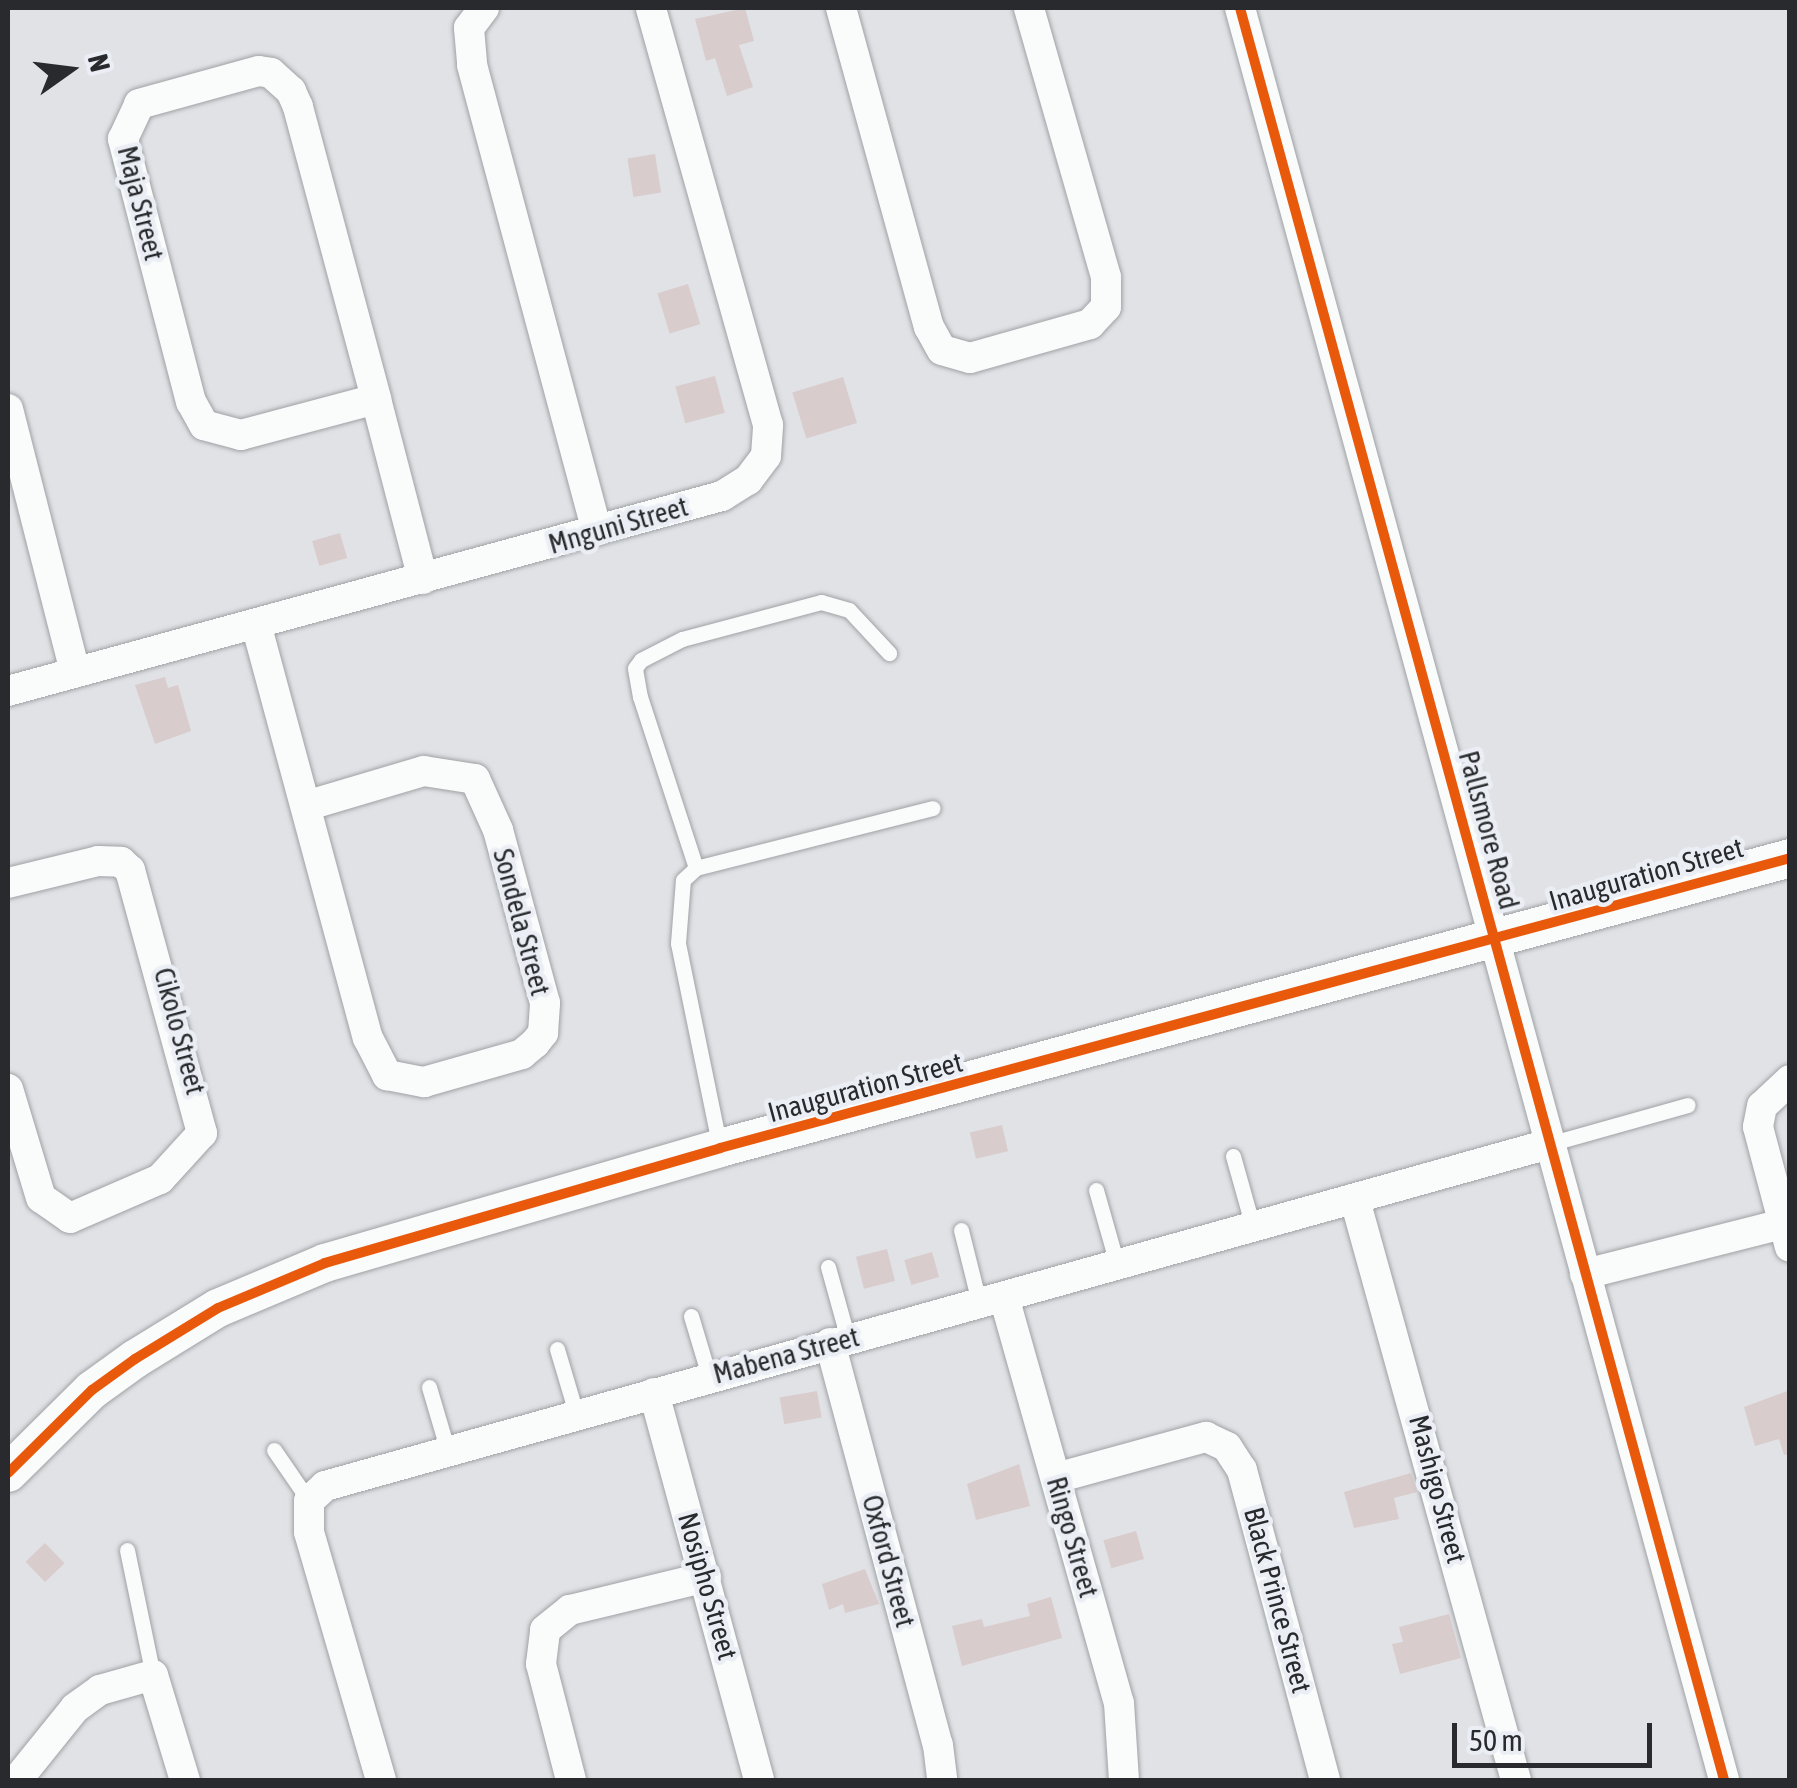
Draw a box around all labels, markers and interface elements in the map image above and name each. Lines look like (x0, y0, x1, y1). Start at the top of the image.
north arrow (20, 20, 120, 120)
text: N (82, 51, 117, 75)
street label: Maja Street (111, 142, 171, 264)
street label: Mnguni Street (545, 489, 691, 561)
street label: Pallsmore Road (1452, 747, 1526, 913)
street label: Inauguration Street (1545, 830, 1747, 918)
street label: Sondela Street (486, 845, 558, 999)
street label: Cikolo Street (147, 964, 213, 1098)
street label: Inauguration Street (764, 1045, 966, 1129)
street label: Mabena Street (709, 1319, 863, 1391)
street label: Mashigo Street (1402, 1411, 1474, 1567)
street label: Ringo Street (1040, 1473, 1106, 1601)
street label: Oxford Street (855, 1491, 923, 1631)
street label: Black Prince Street (1237, 1504, 1319, 1696)
street label: Nosipho Street (671, 1509, 745, 1663)
scale bar (1457, 1703, 1657, 1765)
text: 50 m (1469, 1723, 1523, 1757)

